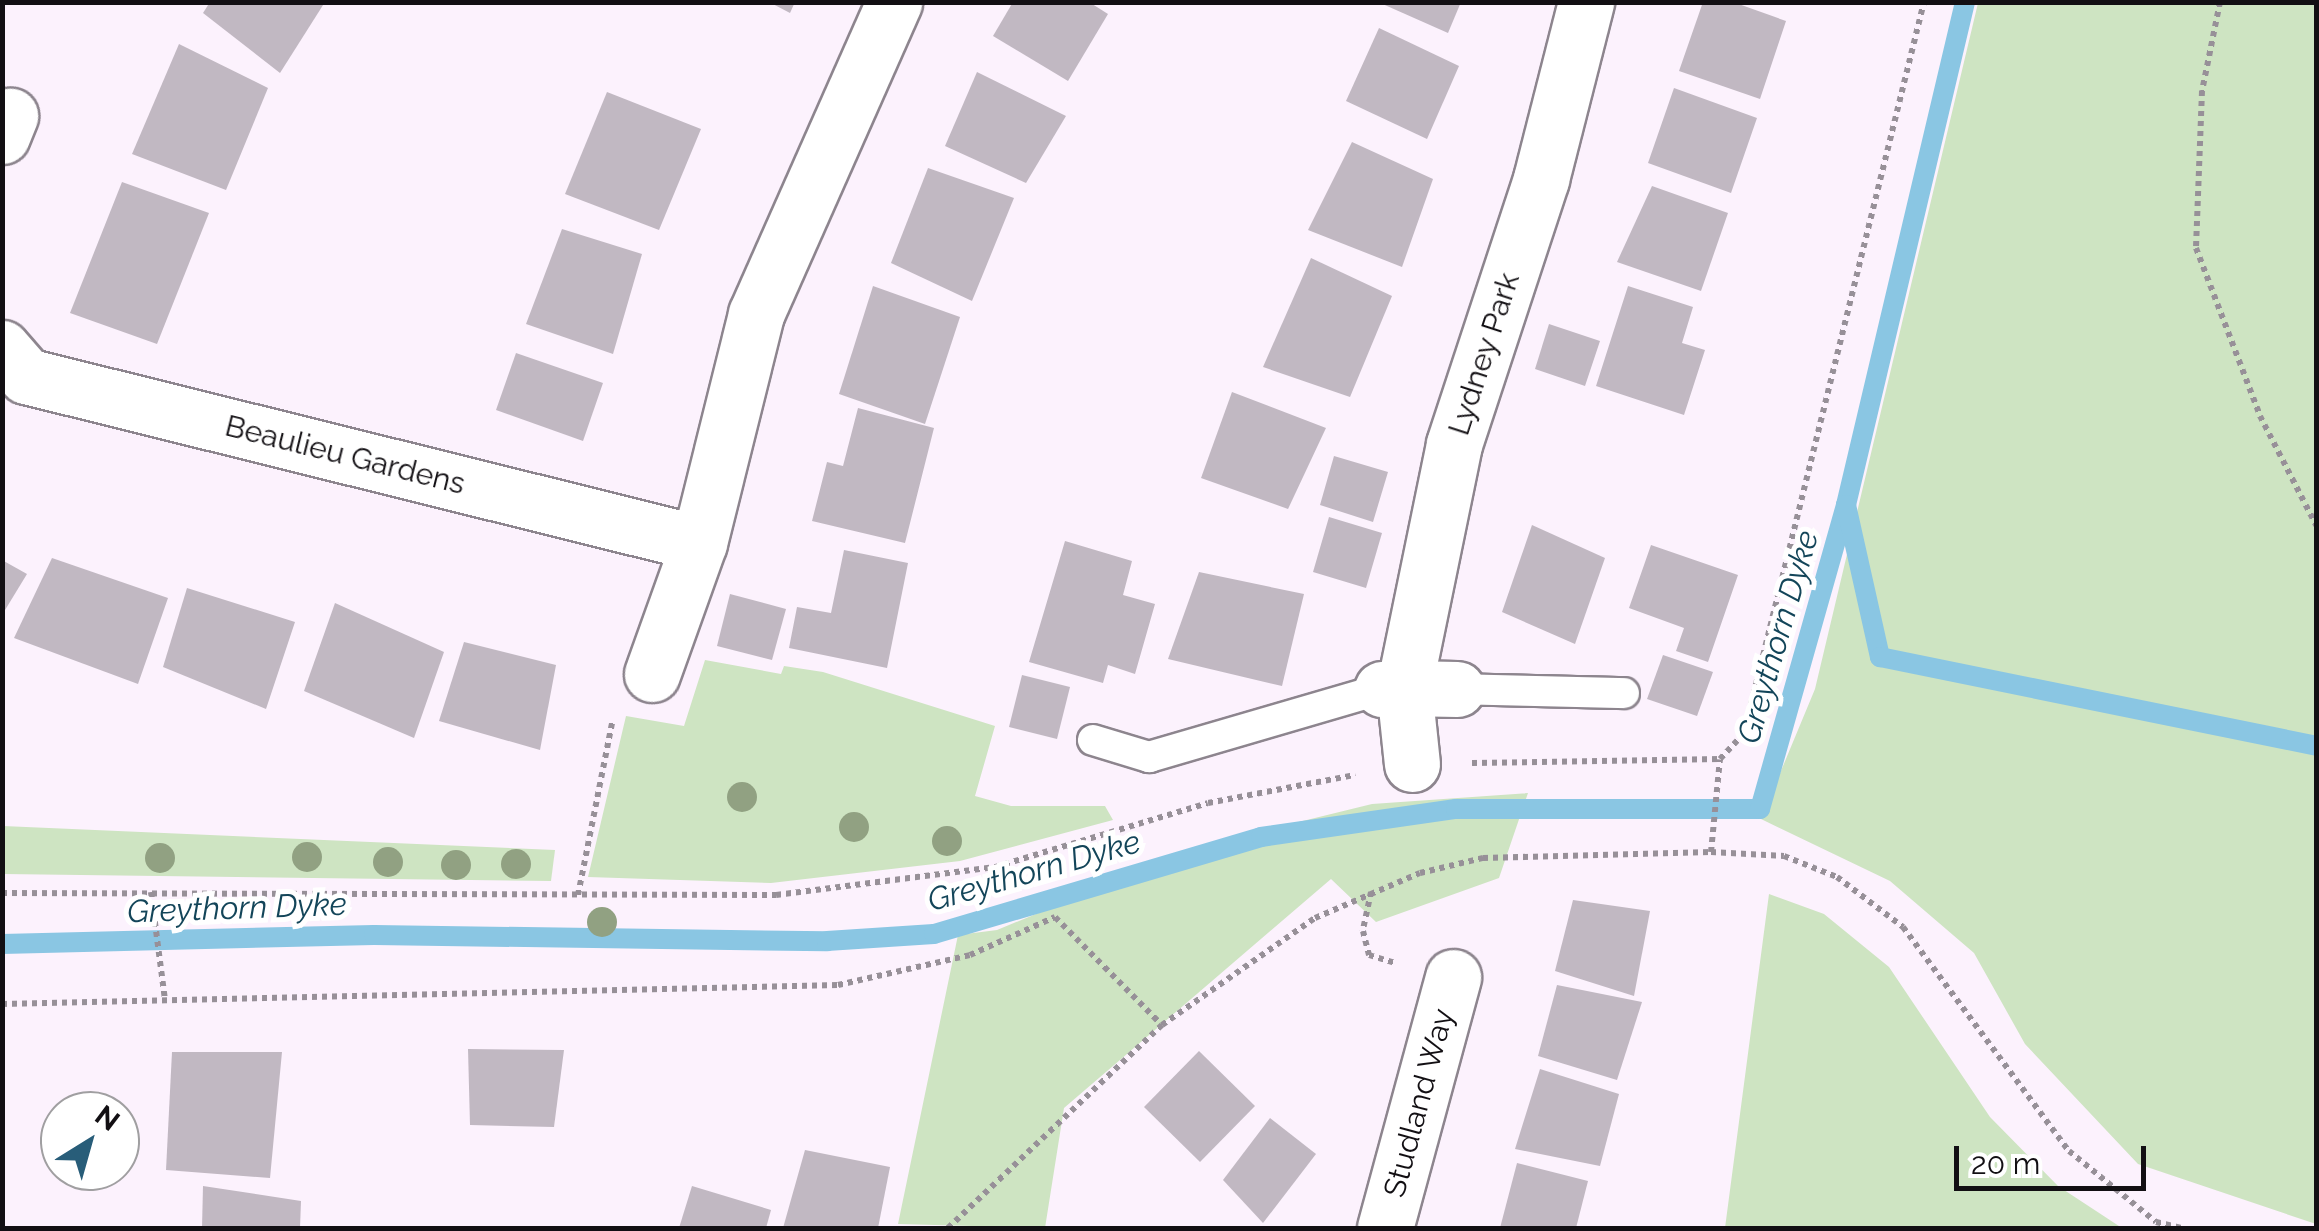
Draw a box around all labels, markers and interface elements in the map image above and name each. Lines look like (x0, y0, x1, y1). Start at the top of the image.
street label: Lydney Park (1441, 268, 1527, 440)
street label: Beaulieu Gardens (221, 408, 469, 502)
water label: Greythorn Dyke (1729, 526, 1827, 748)
water label: Greythorn Dyke (923, 822, 1145, 920)
water label: Greythorn Dyke (127, 885, 347, 931)
street label: Studland Way (1376, 1004, 1462, 1202)
north arrow (40, 1091, 140, 1191)
text: N (89, 1099, 126, 1138)
scale bar (1959, 1126, 2152, 1188)
text: 20 m (1971, 1146, 2040, 1181)

